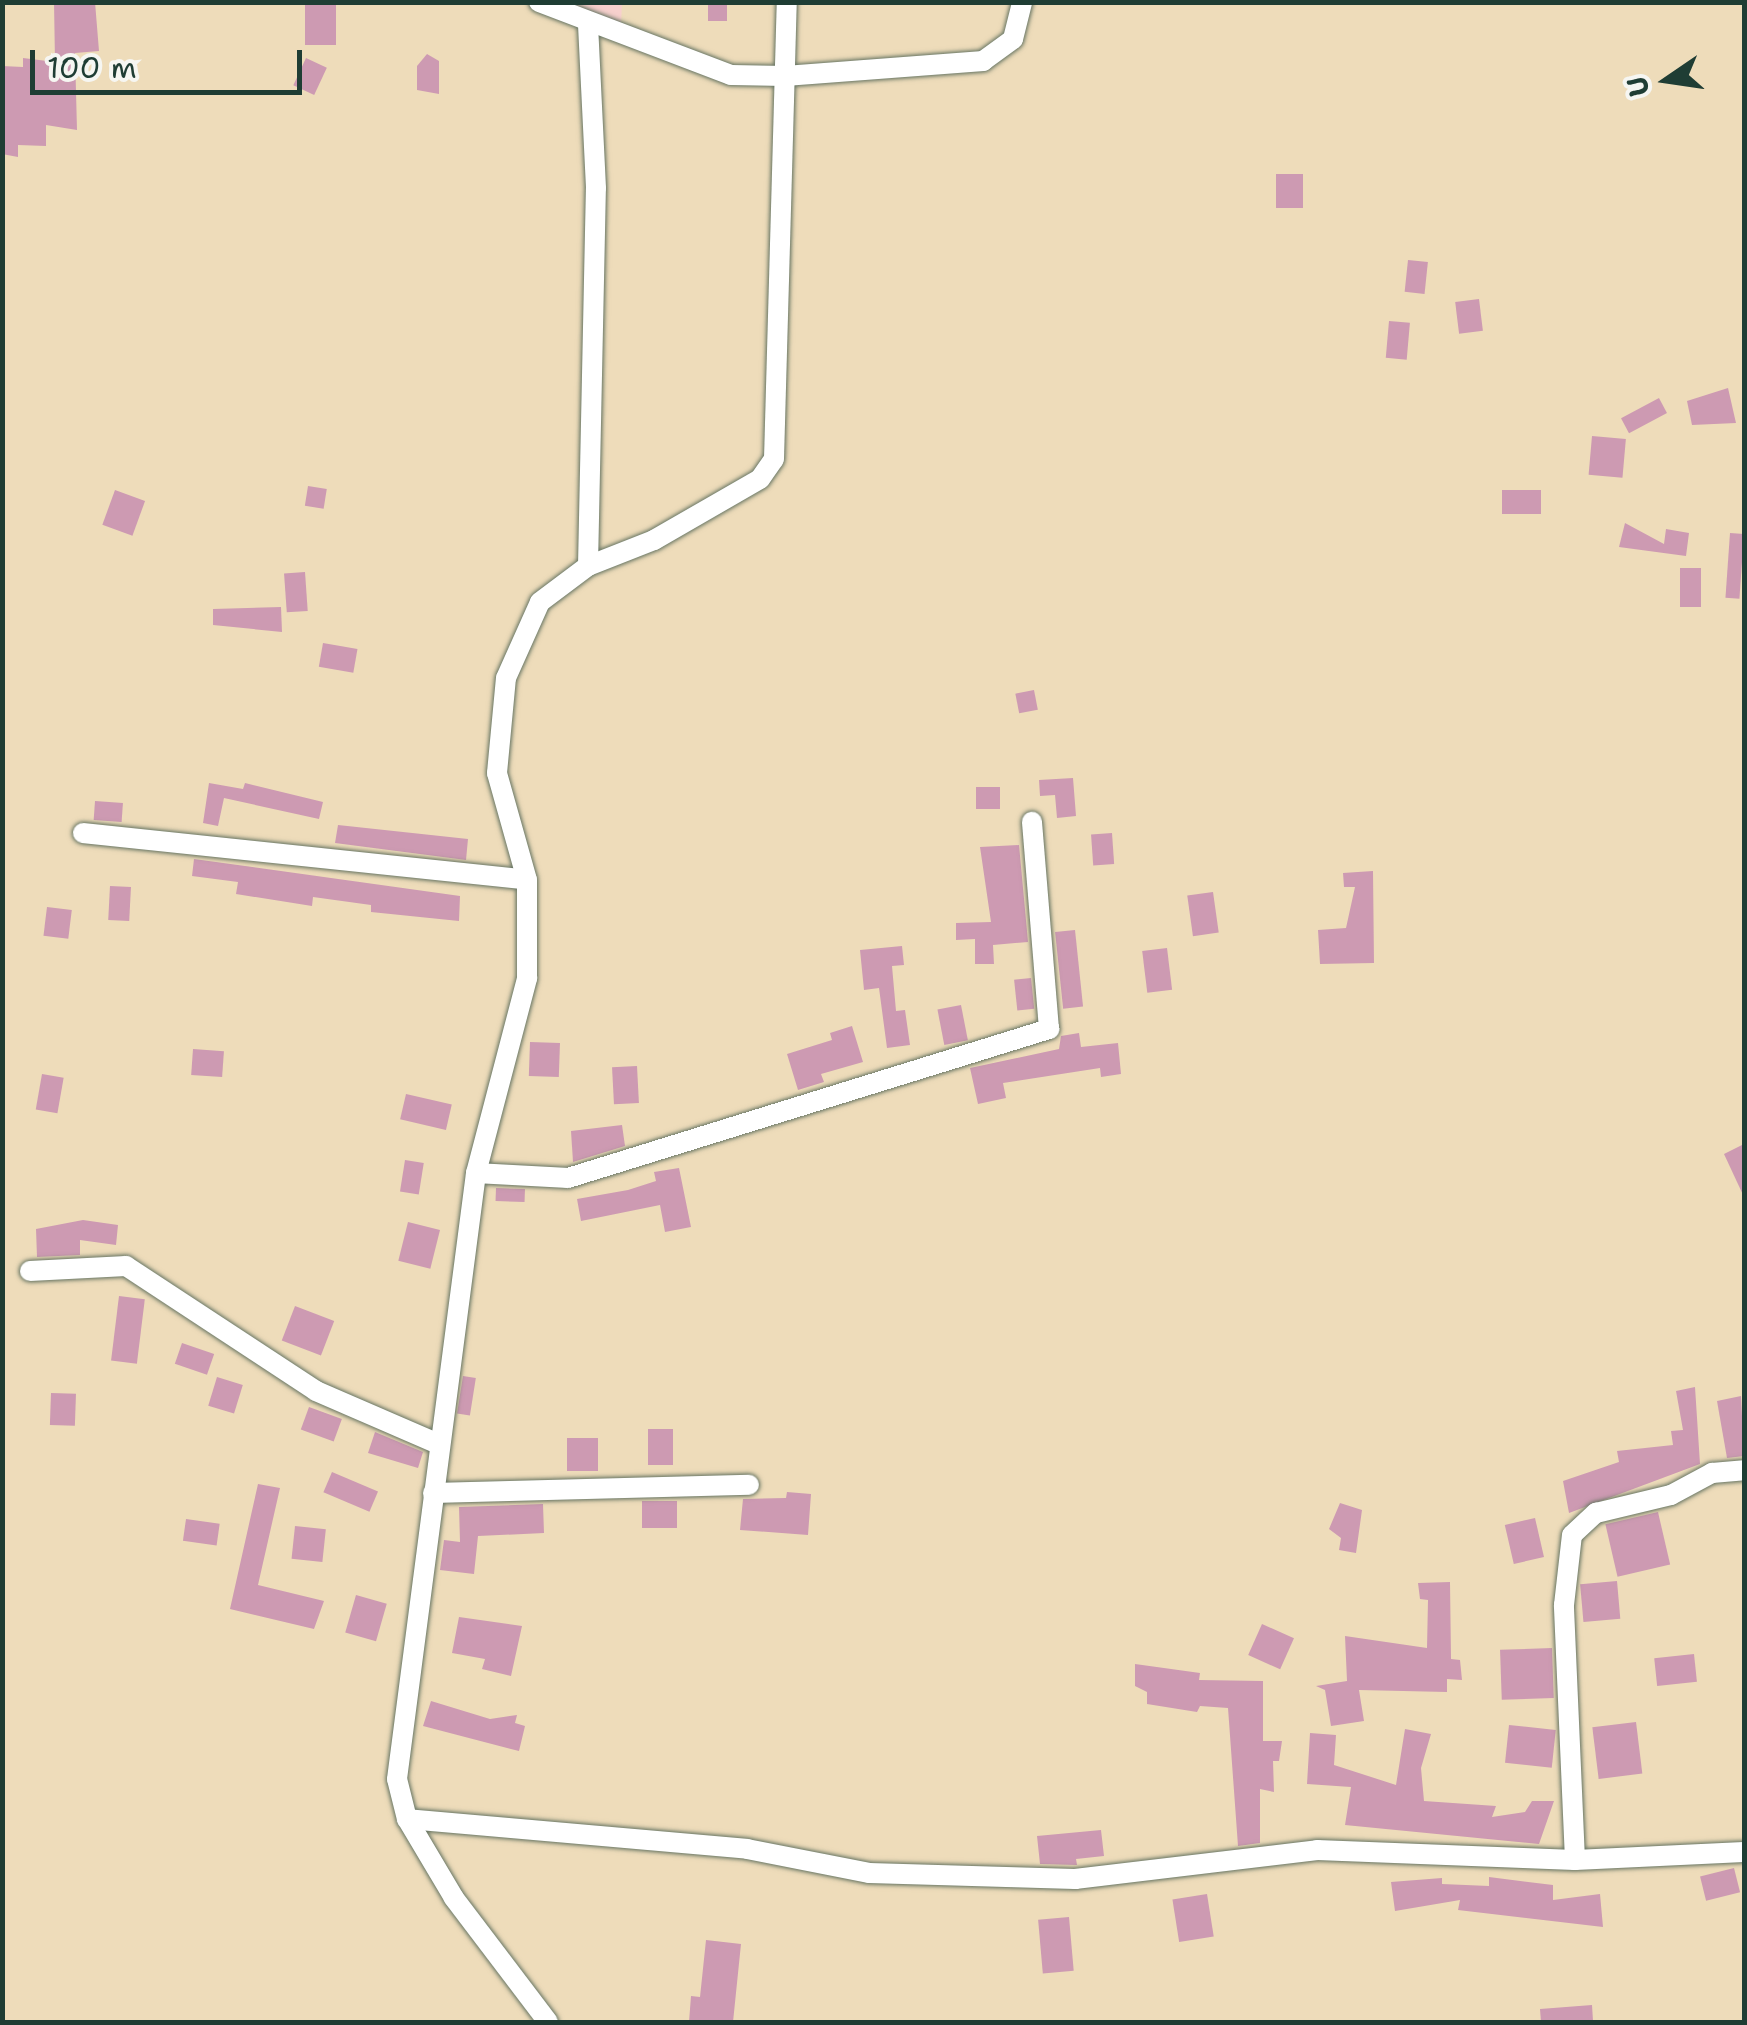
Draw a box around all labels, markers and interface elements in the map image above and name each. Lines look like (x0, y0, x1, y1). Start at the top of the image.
scale bar (35, 30, 308, 92)
north arrow (1617, 30, 1717, 130)
text: 100 m (47, 47, 137, 88)
text: U (1617, 73, 1658, 100)

